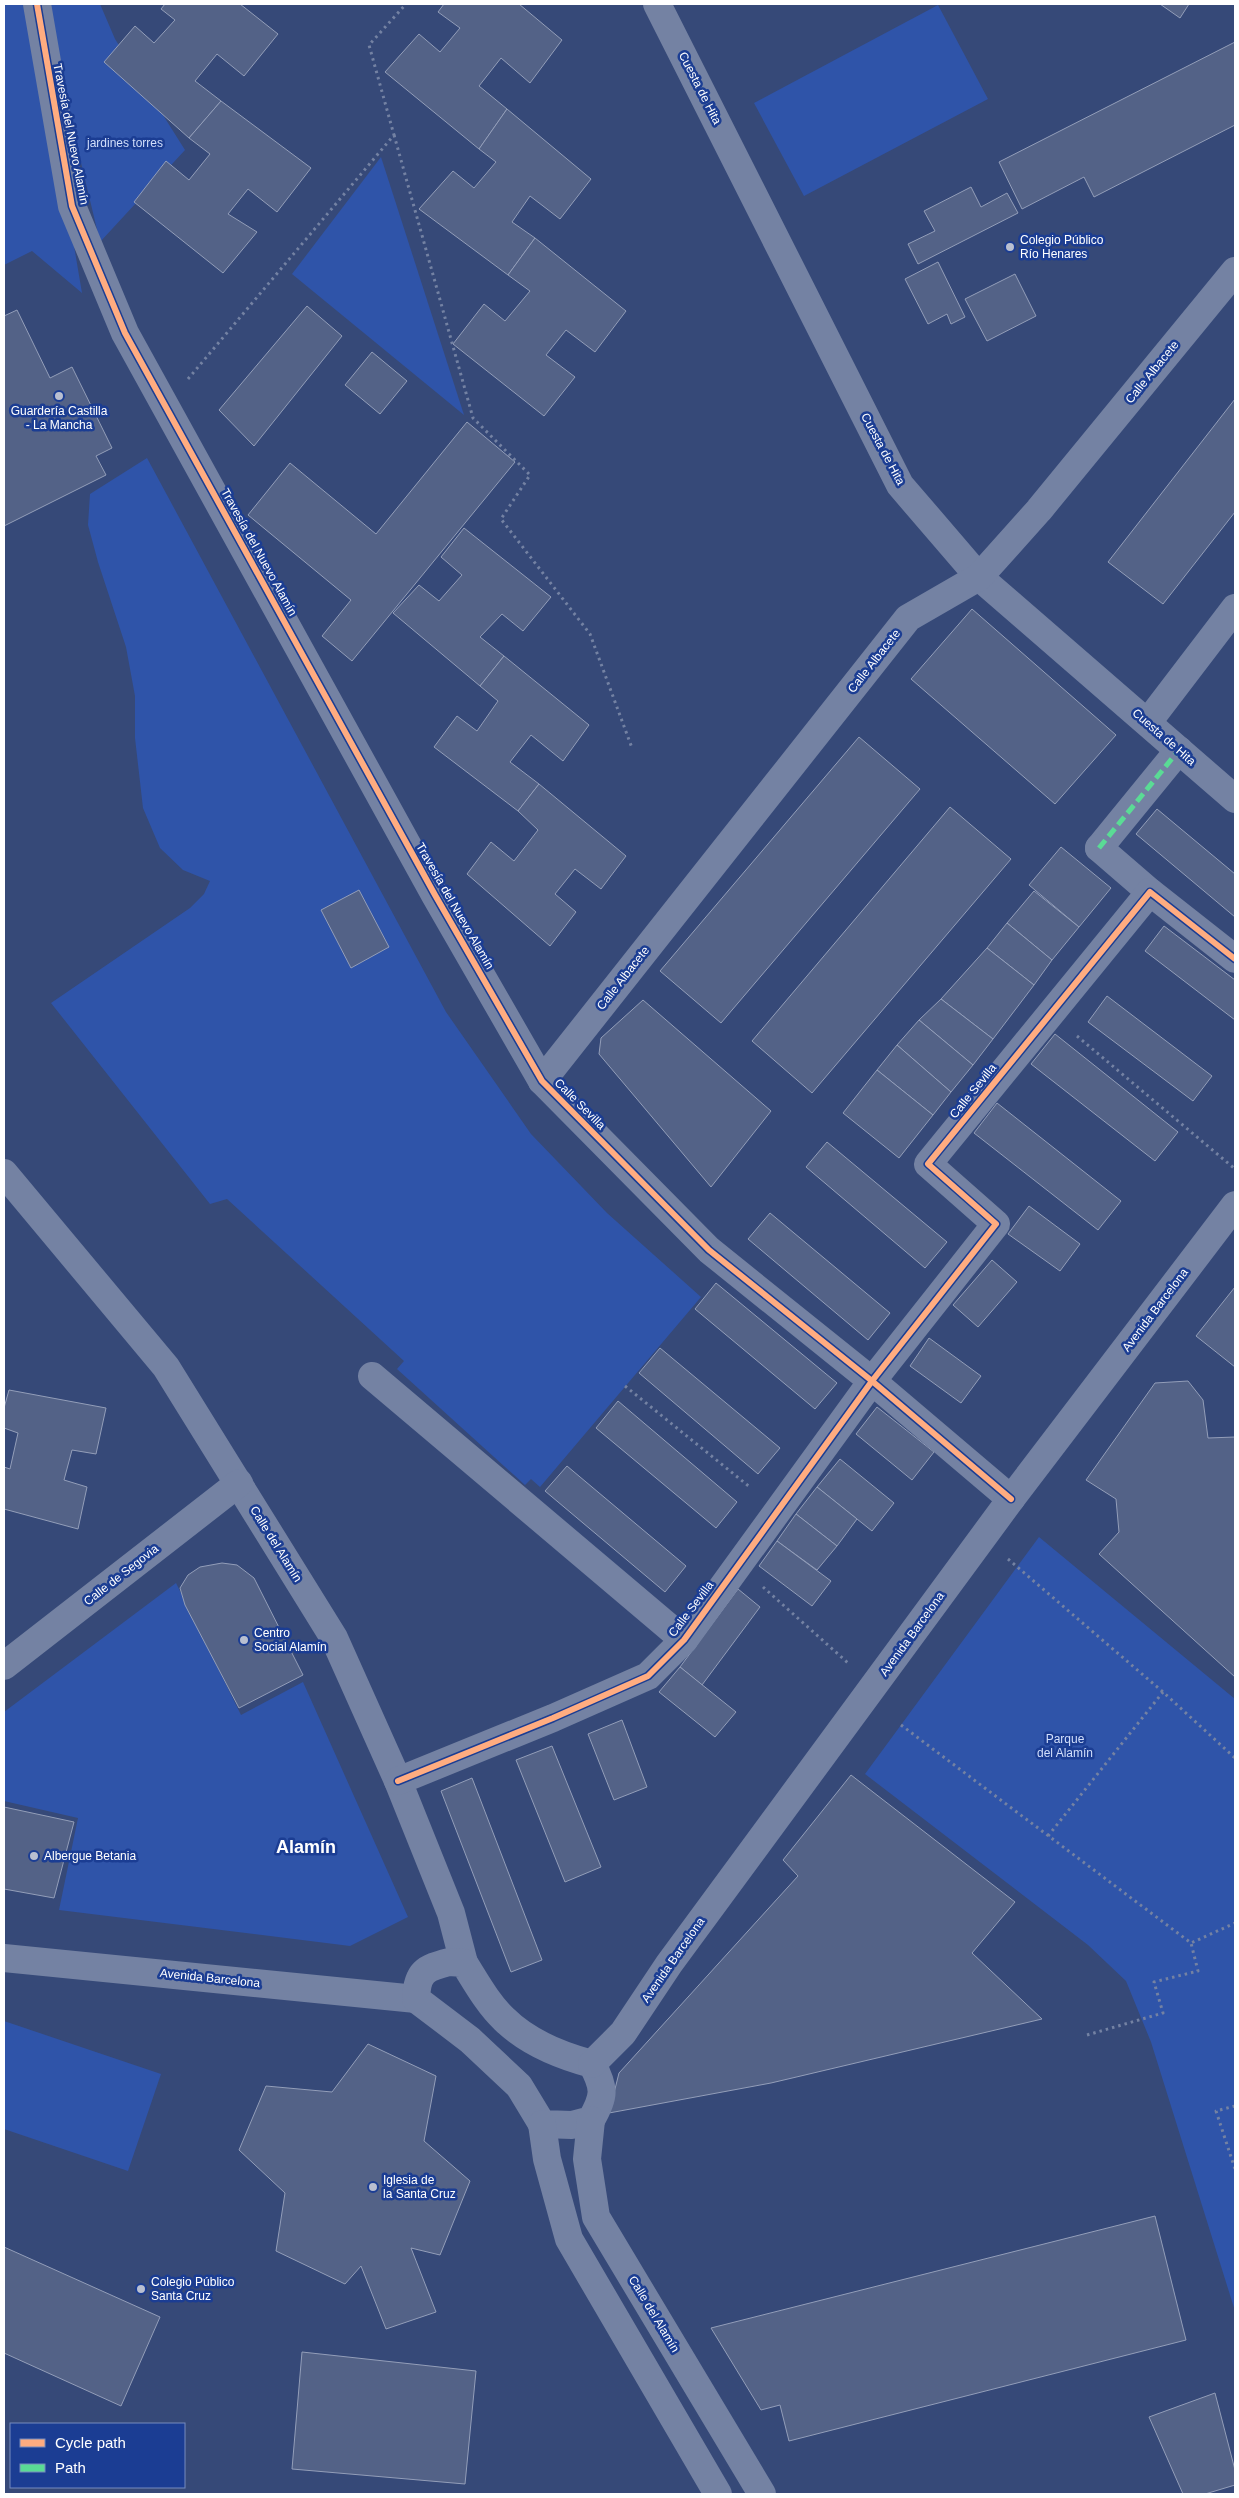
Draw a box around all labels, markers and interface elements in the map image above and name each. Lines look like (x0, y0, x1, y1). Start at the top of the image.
street label: Cuesta de Hita (676, 49, 724, 127)
street label: Travesía del Nuevo Alamín (50, 62, 92, 206)
park label: jardines torres (86, 136, 163, 150)
place label: Colegio Público Río Henares (1020, 233, 1104, 261)
marker: Colegio Público Río Henares (1004, 241, 1016, 253)
street label: Calle Albacete (1122, 338, 1182, 406)
marker: Guardería Castilla - La Mancha (53, 390, 65, 402)
place label: Guardería Castilla - La Mancha (11, 404, 108, 432)
street label: Cuesta de Hita (858, 411, 908, 488)
street label: Travesía del Nuevo Alamín (218, 486, 300, 618)
street label: Calle Albacete (845, 626, 903, 696)
street label: Cuesta de Hita (1129, 706, 1199, 769)
street label: Travesía del Nuevo Alamín (413, 840, 497, 972)
street label: Calle Albacete (594, 943, 652, 1013)
street label: Calle Sevilla (947, 1061, 999, 1121)
street label: Calle Sevilla (552, 1076, 609, 1133)
street label: Avenida Barcelona (1119, 1265, 1191, 1354)
street label: Calle del Alamín (247, 1504, 305, 1584)
street label: Calle de Segovia (81, 1541, 161, 1608)
street label: Calle Sevilla (666, 1578, 717, 1640)
street label: Avenida Barcelona (877, 1589, 947, 1679)
place label: Centro Social Alamín (254, 1626, 327, 1654)
marker: Centro Social Alamín (238, 1634, 250, 1646)
park label: Parque del Alamín (1037, 1732, 1093, 1760)
district label: Alamín (276, 1837, 336, 1857)
place label: Albergue Betania (44, 1849, 136, 1863)
marker: Albergue Betania (28, 1850, 40, 1862)
street label: Avenida Barcelona (638, 1915, 708, 2005)
street label: Avenida Barcelona (159, 1966, 261, 1990)
place label: Iglesia de la Santa Cruz (383, 2173, 456, 2201)
marker: Iglesia de la Santa Cruz (367, 2181, 379, 2193)
street label: Calle del Alamín (626, 2273, 682, 2355)
place label: Colegio Público Santa Cruz (151, 2275, 235, 2303)
marker: Colegio Público Santa Cruz (135, 2283, 147, 2295)
legend (10, 2423, 185, 2488)
text: Cycle path (55, 2434, 126, 2451)
text: Path (55, 2459, 86, 2476)

